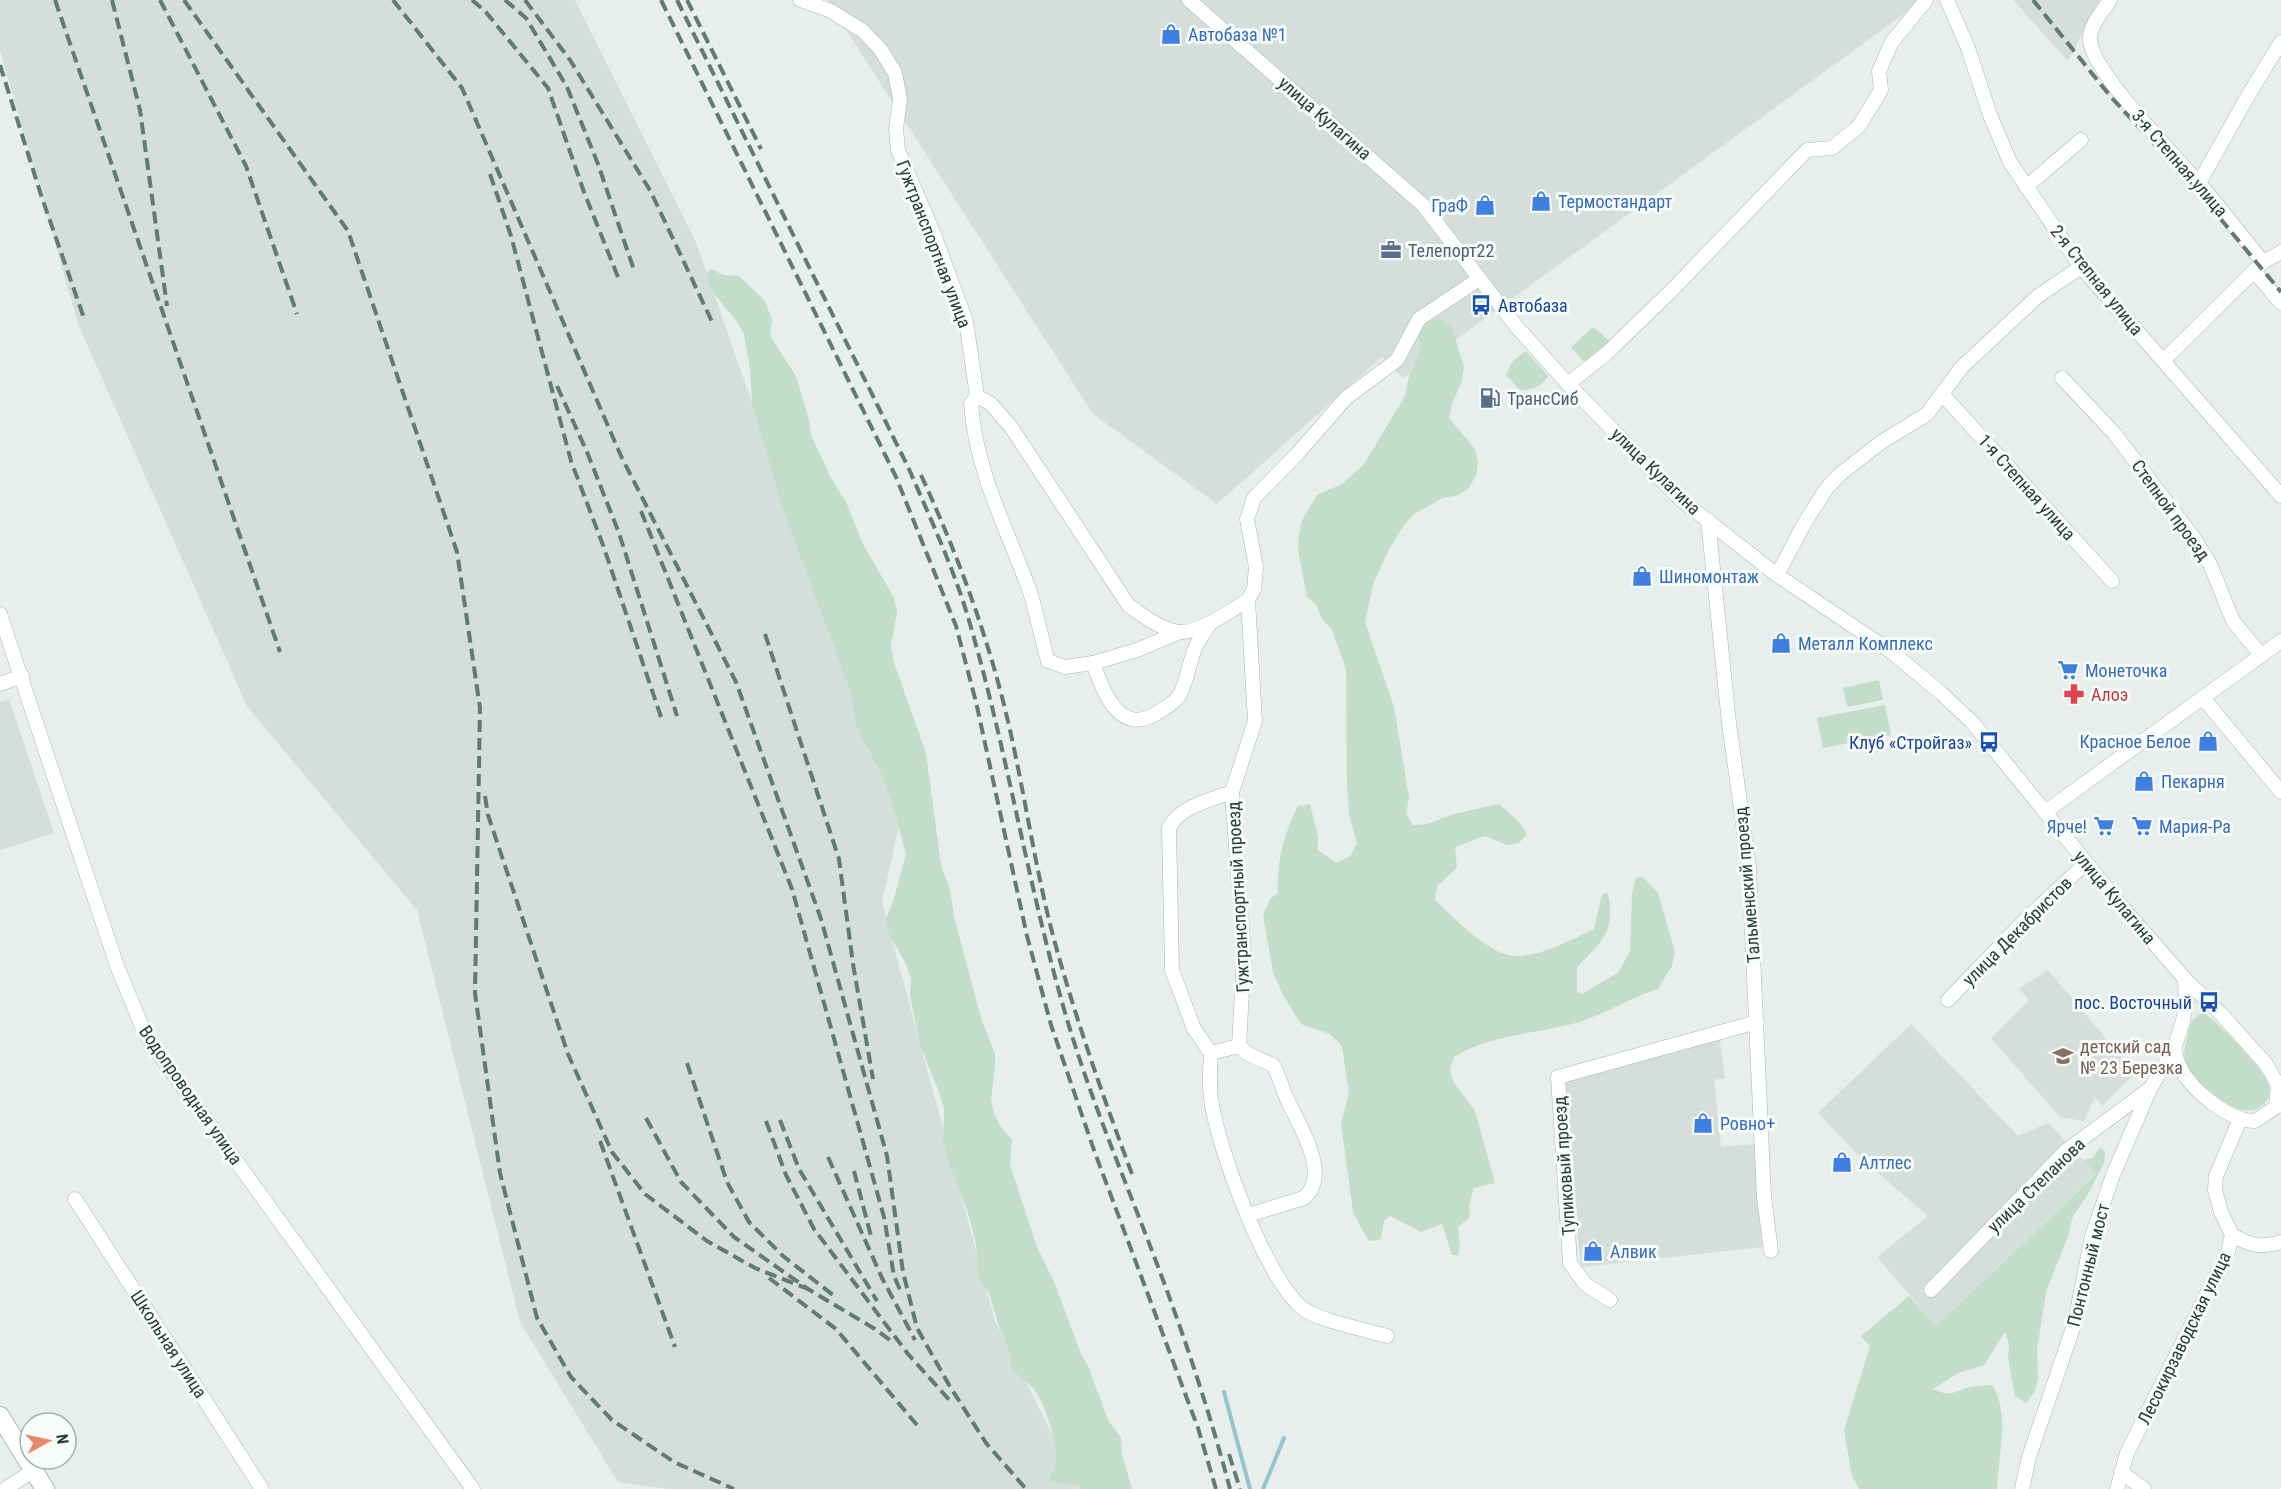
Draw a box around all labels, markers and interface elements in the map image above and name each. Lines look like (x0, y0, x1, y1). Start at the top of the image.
shop icon: Автобаза №1 (1159, 22, 1183, 46)
place label: Автобаза №1 (1188, 24, 1287, 45)
street label: улица Кулагина (1274, 72, 1376, 164)
street label: 3-я Степная улица (2128, 105, 2232, 221)
street label: Гужтранспортная улица (892, 157, 976, 331)
shop icon: Термостандарт (1529, 189, 1553, 213)
place label: Термостандарт (1558, 191, 1673, 212)
shop icon: ГраФ (1473, 193, 1497, 217)
place label: ГраФ (1431, 195, 1468, 216)
street label: 2-я Степная улица (2046, 221, 2148, 339)
office icon: Телепорт22 (1379, 238, 1403, 262)
place label: Телепорт22 (1408, 240, 1494, 261)
bus stop icon: Автобаза (1469, 293, 1493, 317)
place label: Автобаза (1498, 295, 1568, 316)
fuel station icon: ТрансСиб (1478, 386, 1502, 410)
place label: ТрансСиб (1507, 388, 1579, 409)
street label: улица Кулагина (1607, 423, 1705, 519)
street label: 1-я Степная улица (1974, 430, 2080, 544)
street label: Степной проезд (2127, 456, 2215, 565)
shop icon: Шиномонтаж (1630, 564, 1654, 588)
place label: Шиномонтаж (1659, 566, 1759, 587)
shop icon: Металл Комплекс (1769, 631, 1793, 655)
place label: Металл Комплекс (1798, 633, 1933, 654)
supermarket icon: Монеточка (2056, 658, 2080, 682)
place label: Монеточка (2085, 660, 2167, 681)
pharmacy icon: Алоэ (2062, 682, 2086, 706)
place label: Алоэ (2091, 684, 2128, 705)
shop icon: Красное Белое (2196, 729, 2220, 753)
bus stop icon: Клуб «Стройгаз» (1977, 730, 2001, 754)
place label: Красное Белое (2080, 731, 2191, 752)
place label: Клуб «Стройгаз» (1849, 732, 1972, 753)
shop icon: Пекарня (2132, 769, 2156, 793)
place label: Пекарня (2161, 771, 2225, 792)
street label: Гужтранспортный проезд (1222, 800, 1253, 993)
street label: Тальменский проезд (1730, 806, 1764, 964)
supermarket icon: Ярче! (2092, 814, 2116, 838)
supermarket icon: Мария-Ра (2130, 814, 2154, 838)
place label: Ярче! (2046, 816, 2087, 837)
place label: Мария-Ра (2159, 816, 2231, 837)
street label: улица Кулагина (2070, 846, 2160, 948)
street label: улица Декабристов (1958, 872, 2076, 990)
bus stop icon: пос. Восточный (2197, 990, 2221, 1014)
place label: пос. Восточный (2074, 992, 2192, 1013)
street label: Водопроводная улица (135, 1021, 247, 1169)
place label: детский сад № 23 Березка (2080, 1036, 2183, 1078)
school or university icon: детский сад № 23 Березка (2051, 1044, 2075, 1068)
street label: Тупиковый проезд (1549, 1095, 1579, 1237)
shop icon: Ровно+ (1691, 1111, 1715, 1135)
place label: Ровно+ (1720, 1113, 1775, 1134)
street label: улица Степанова (1983, 1133, 2089, 1237)
shop icon: Алтлес (1830, 1150, 1854, 1174)
place label: Алтлес (1859, 1152, 1912, 1173)
street label: Понтонный мост (2063, 1201, 2114, 1329)
shop icon: Алвик (1581, 1239, 1605, 1263)
place label: Алвик (1610, 1241, 1657, 1262)
street label: Лесокирзаводская улица (2133, 1248, 2235, 1428)
street label: Школьная улица (126, 1286, 212, 1402)
north arrow (18, 1411, 78, 1471)
text: N (52, 1433, 72, 1445)

